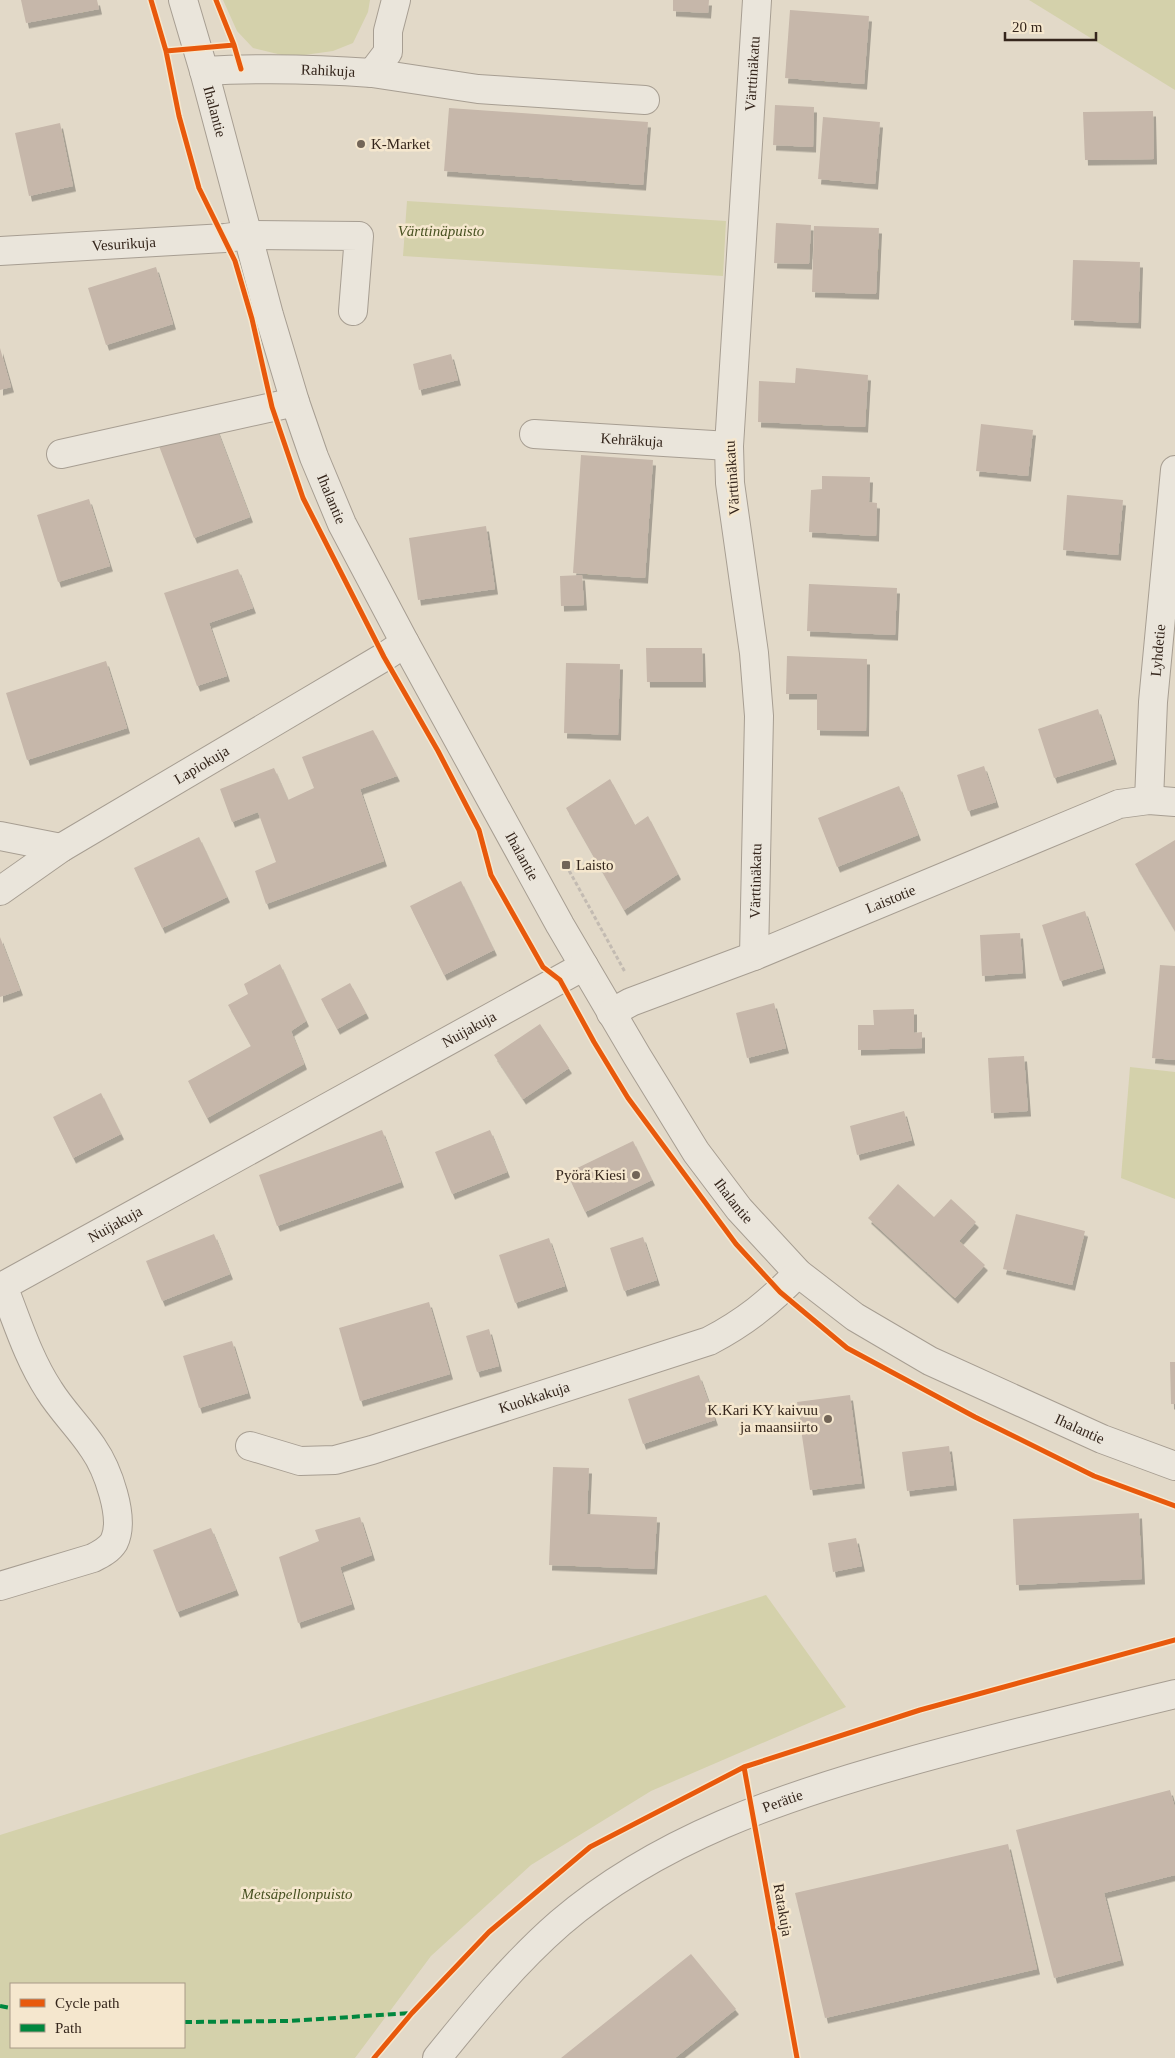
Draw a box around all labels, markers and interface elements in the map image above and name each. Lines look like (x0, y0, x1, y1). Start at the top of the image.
scale bar (1005, 10, 1096, 42)
text: 20 m (1012, 19, 1043, 35)
street label: Värttinäkatu (742, 35, 763, 112)
street label: Rahikuja (301, 62, 356, 80)
street label: Ihalantie (200, 84, 229, 139)
place label: K-Market (371, 136, 431, 152)
marker: K-Market (355, 138, 367, 150)
park label: Värttinäpuisto (398, 223, 485, 239)
street label: Vesurikuja (91, 234, 157, 254)
street label: Kehräkuja (600, 430, 664, 450)
street label: Värttinäkatu (721, 440, 743, 516)
street label: Ihalantie (314, 472, 349, 527)
street label: Lyhdetie (1147, 623, 1168, 677)
street label: Lapiokuja (171, 742, 232, 787)
street label: Ihalantie (502, 829, 542, 883)
street label: Värttinäkatu (747, 843, 764, 919)
place label: Laisto (576, 857, 614, 873)
marker: Laisto (560, 859, 572, 871)
street label: Laistotie (863, 882, 918, 917)
street label: Nuijakuja (439, 1008, 499, 1051)
place label: Pyörä Kiesi (556, 1167, 626, 1183)
marker: Pyörä Kiesi (630, 1169, 642, 1181)
street label: Ihalantie (711, 1176, 756, 1227)
street label: Nuijakuja (85, 1203, 145, 1246)
street label: Kuokkakuja (497, 1379, 572, 1416)
place label: K.Kari KY kaivuu ja maansiirto (707, 1402, 818, 1435)
street label: Ihalantie (1052, 1411, 1107, 1447)
marker: K.Kari KY kaivuu ja maansiirto (822, 1413, 834, 1425)
street label: Perätie (760, 1786, 805, 1816)
street label: Ratakuja (770, 1882, 796, 1938)
park label: Metsäpellonpuisto (241, 1886, 353, 1902)
legend (10, 1983, 185, 2048)
text: Cycle path (55, 1995, 120, 2011)
text: Path (55, 2020, 82, 2036)

